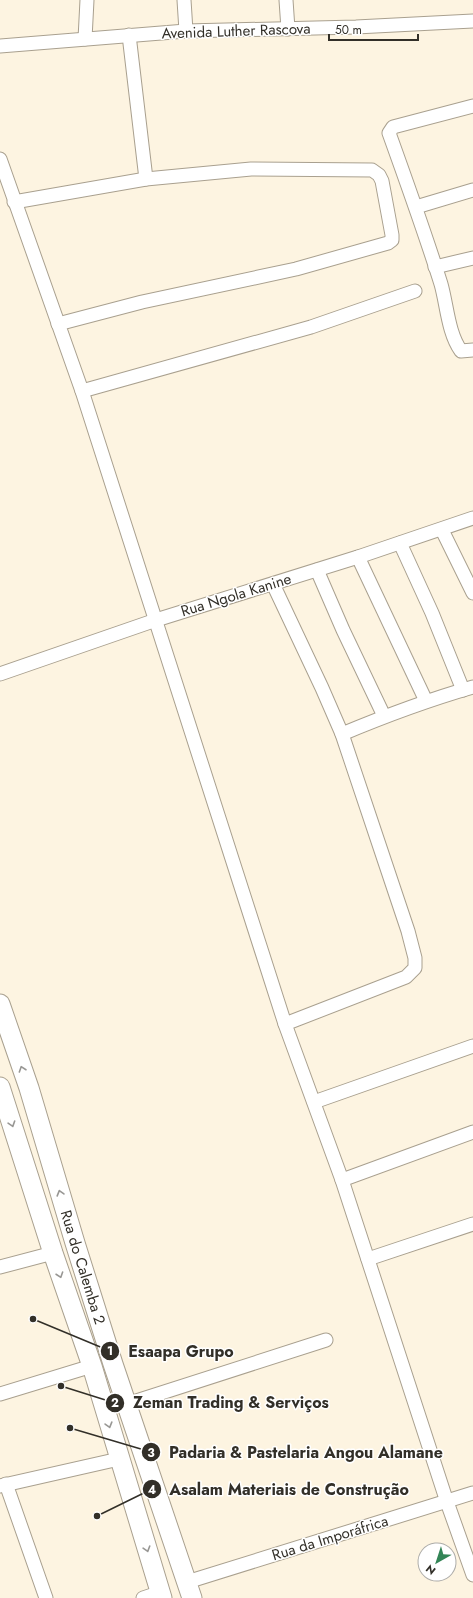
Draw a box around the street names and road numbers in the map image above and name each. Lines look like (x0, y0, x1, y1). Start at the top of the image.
street label: Avenida Luther Rascova (161, 17, 311, 45)
street label: Rua Ngola Kanine (178, 568, 294, 622)
street label: Rua do Calemba 2 (55, 1207, 111, 1327)
street label: Rua da Imporáfrica (269, 1510, 391, 1566)

